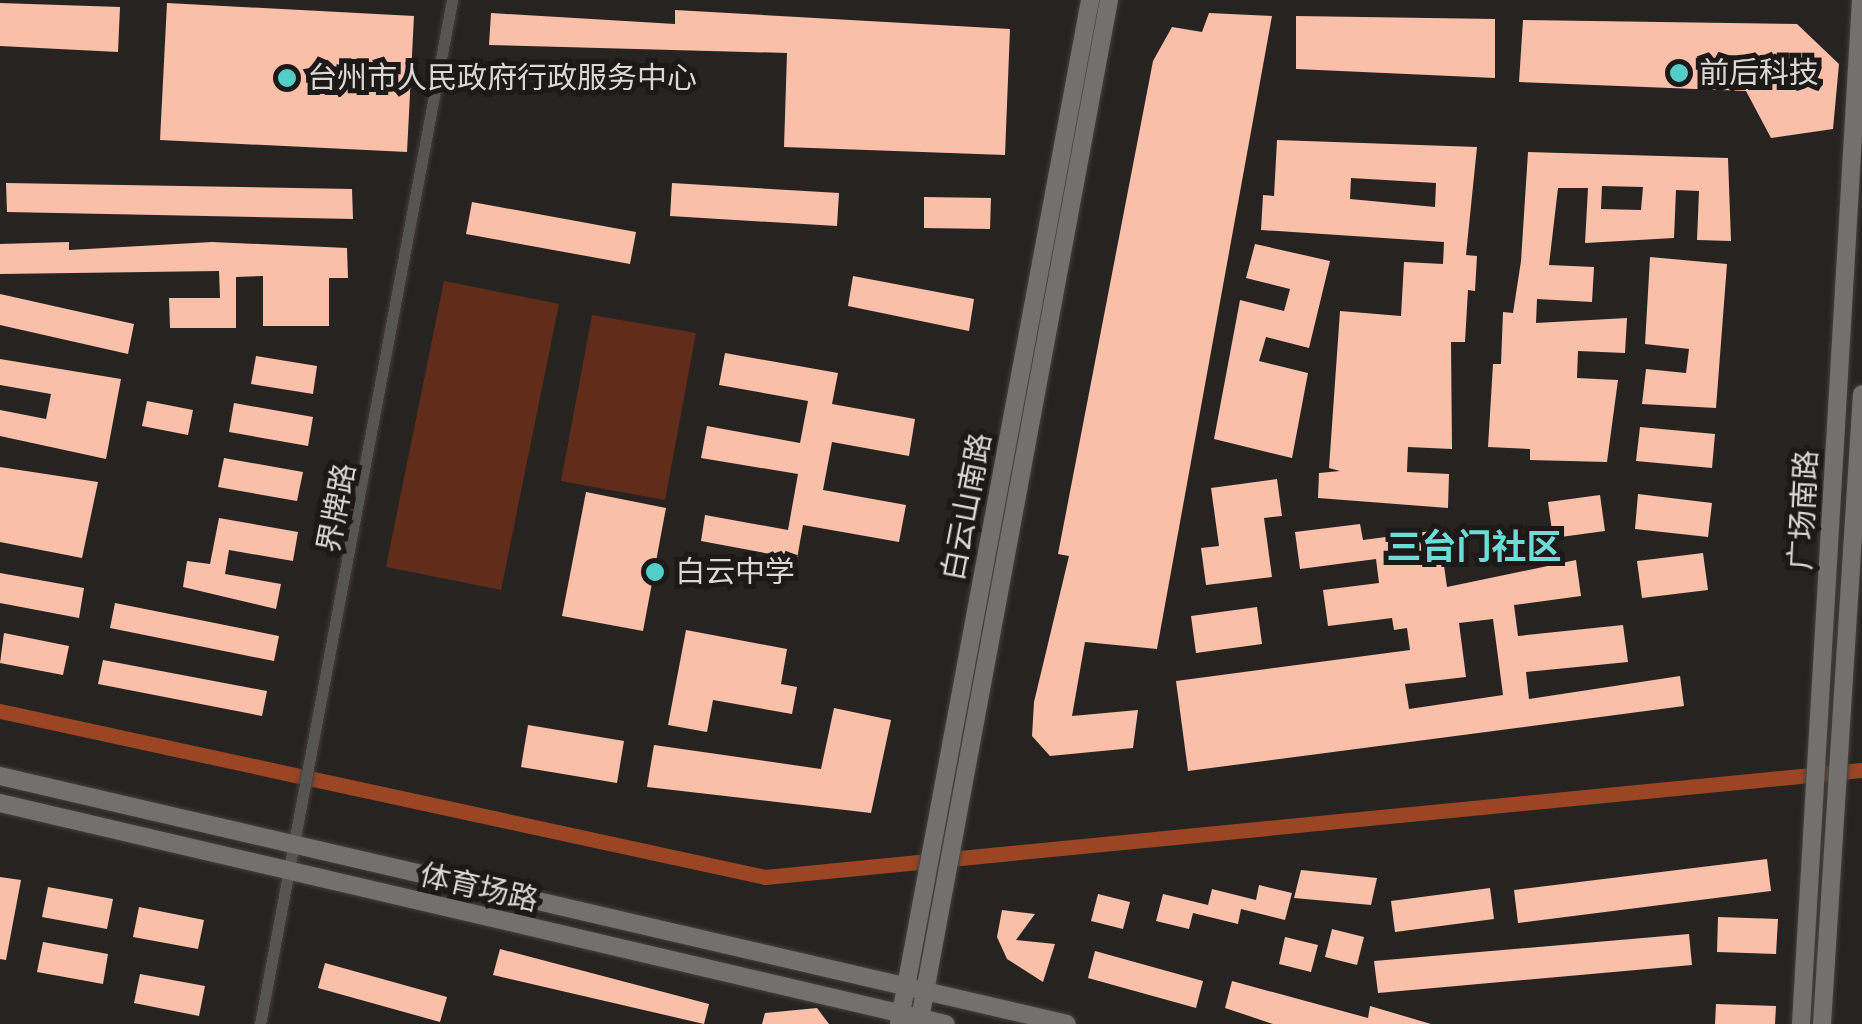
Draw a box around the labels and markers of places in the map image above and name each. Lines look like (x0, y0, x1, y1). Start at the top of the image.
place label: 前后科技 (1699, 55, 1819, 91)
place label: 台州市人民政府行政服务中心 (307, 60, 697, 96)
marker: 前后科技 (1668, 62, 1690, 84)
marker: 台州市人民政府行政服务中心 (276, 67, 298, 89)
place label: 白云中学 (675, 554, 795, 590)
marker: 白云中学 (644, 561, 666, 583)

